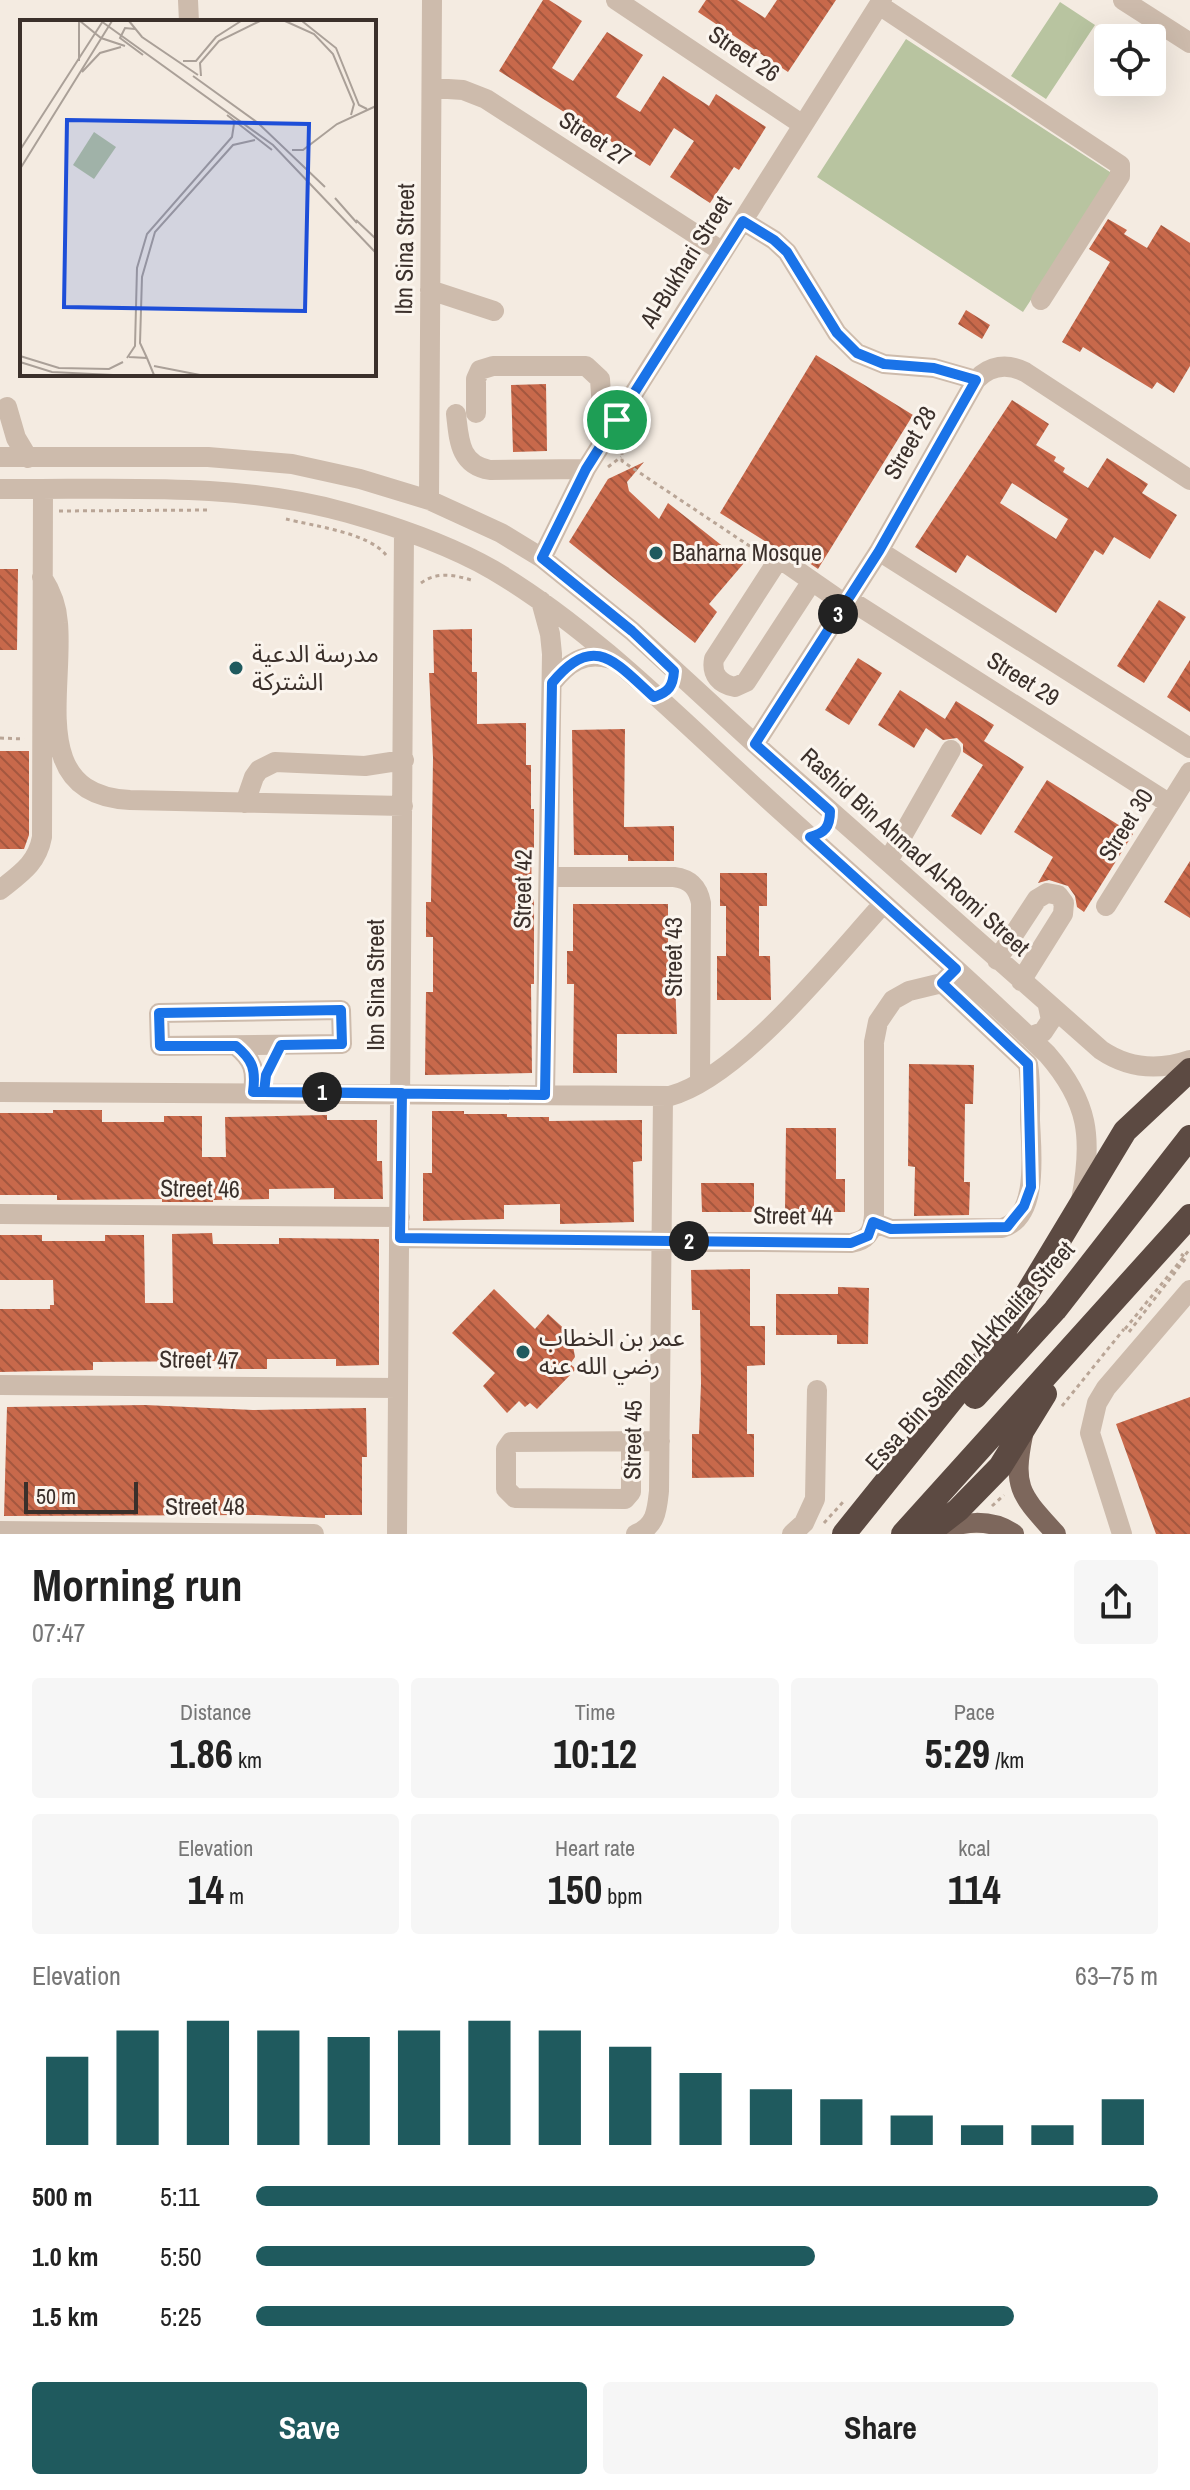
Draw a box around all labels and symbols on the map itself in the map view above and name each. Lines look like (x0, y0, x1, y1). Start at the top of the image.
street label: Street 26 (703, 18, 787, 89)
inset map (20, 20, 376, 376)
street label: Street 27 (553, 103, 638, 173)
street label: Ibn Sina Street (387, 183, 421, 315)
street label: Al-Bukhari Street (631, 189, 739, 334)
pin (583, 386, 651, 454)
street label: Street 28 (875, 400, 943, 485)
place label: Baharna Mosque (672, 536, 822, 568)
marker: Baharna Mosque (647, 544, 665, 562)
pin: 3 (818, 594, 858, 634)
place label: مدرسة الدعية الشتركة (252, 637, 379, 697)
street label: Street 29 (981, 643, 1066, 713)
marker: مدرسة الدعية الشتركة (227, 659, 245, 677)
street label: Rashid Bin Ahmad Al-Romi Street (794, 740, 1037, 963)
street label: Street 30 (1090, 782, 1160, 867)
street label: Street 42 (505, 849, 539, 929)
street label: Street 43 (657, 917, 689, 997)
street label: Ibn Sina Street (359, 919, 391, 1051)
pin: 1 (302, 1072, 342, 1112)
street label: Street 46 (160, 1171, 240, 1205)
street label: Street 44 (753, 1198, 833, 1232)
pin: 2 (669, 1221, 709, 1261)
street label: Essa Bin Salman Al-Khalifa Street (857, 1233, 1081, 1477)
place label: عمر بن الخطاب رضي الله عنه (539, 1321, 684, 1385)
street label: Street 47 (159, 1342, 239, 1376)
marker: عمر بن الخطاب رضي الله عنه (514, 1343, 532, 1361)
street label: Street 45 (615, 1400, 649, 1480)
scale bar (24, 1478, 138, 1514)
street label: Street 48 (165, 1490, 245, 1522)

